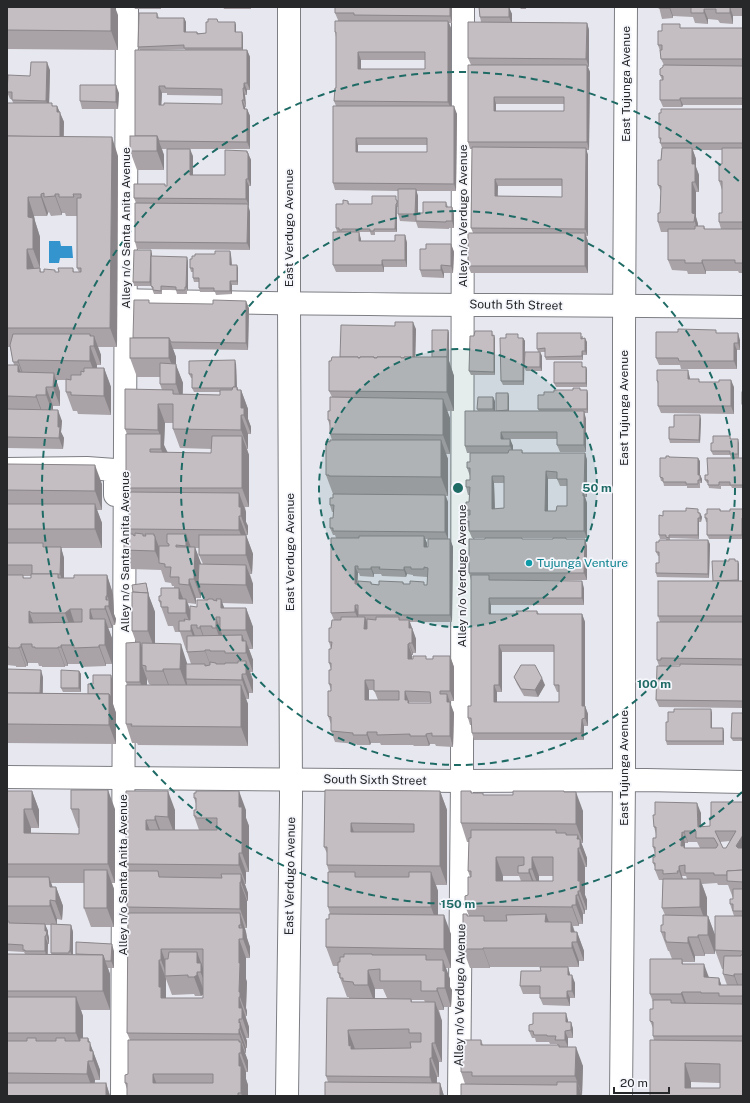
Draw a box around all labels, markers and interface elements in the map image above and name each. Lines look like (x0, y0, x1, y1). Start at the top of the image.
street label: East Tujunga Avenue (619, 26, 633, 142)
street label: Alley n/o Verdugo Avenue (456, 144, 470, 287)
street label: Alley n/o Santa Anita Avenue (119, 147, 133, 309)
street label: East Verdugo Avenue (282, 169, 296, 287)
street label: South 5th Street (469, 297, 563, 313)
street label: East Tujunga Avenue (617, 350, 631, 466)
street label: Alley n/o Santa Anita Avenue (118, 471, 132, 633)
centre of rings (451, 481, 465, 495)
text: 50 m (582, 481, 612, 495)
street label: East Verdugo Avenue (283, 493, 297, 611)
street label: Alley n/o Verdugo Avenue (455, 504, 469, 647)
place label: Tujunga Venture (537, 556, 628, 570)
marker: Tujunga Venture (524, 558, 534, 568)
text: 100 m (637, 677, 671, 691)
street label: East Tujunga Avenue (617, 710, 631, 826)
street label: South Sixth Street (323, 772, 427, 788)
street label: Alley n/o Santa Anita Avenue (116, 794, 130, 956)
street label: East Verdugo Avenue (282, 817, 298, 935)
text: 150 m (441, 897, 475, 911)
street label: Alley n/o Verdugo Avenue (452, 923, 468, 1067)
scale bar (614, 1069, 669, 1095)
text: 20 m (620, 1076, 648, 1090)

